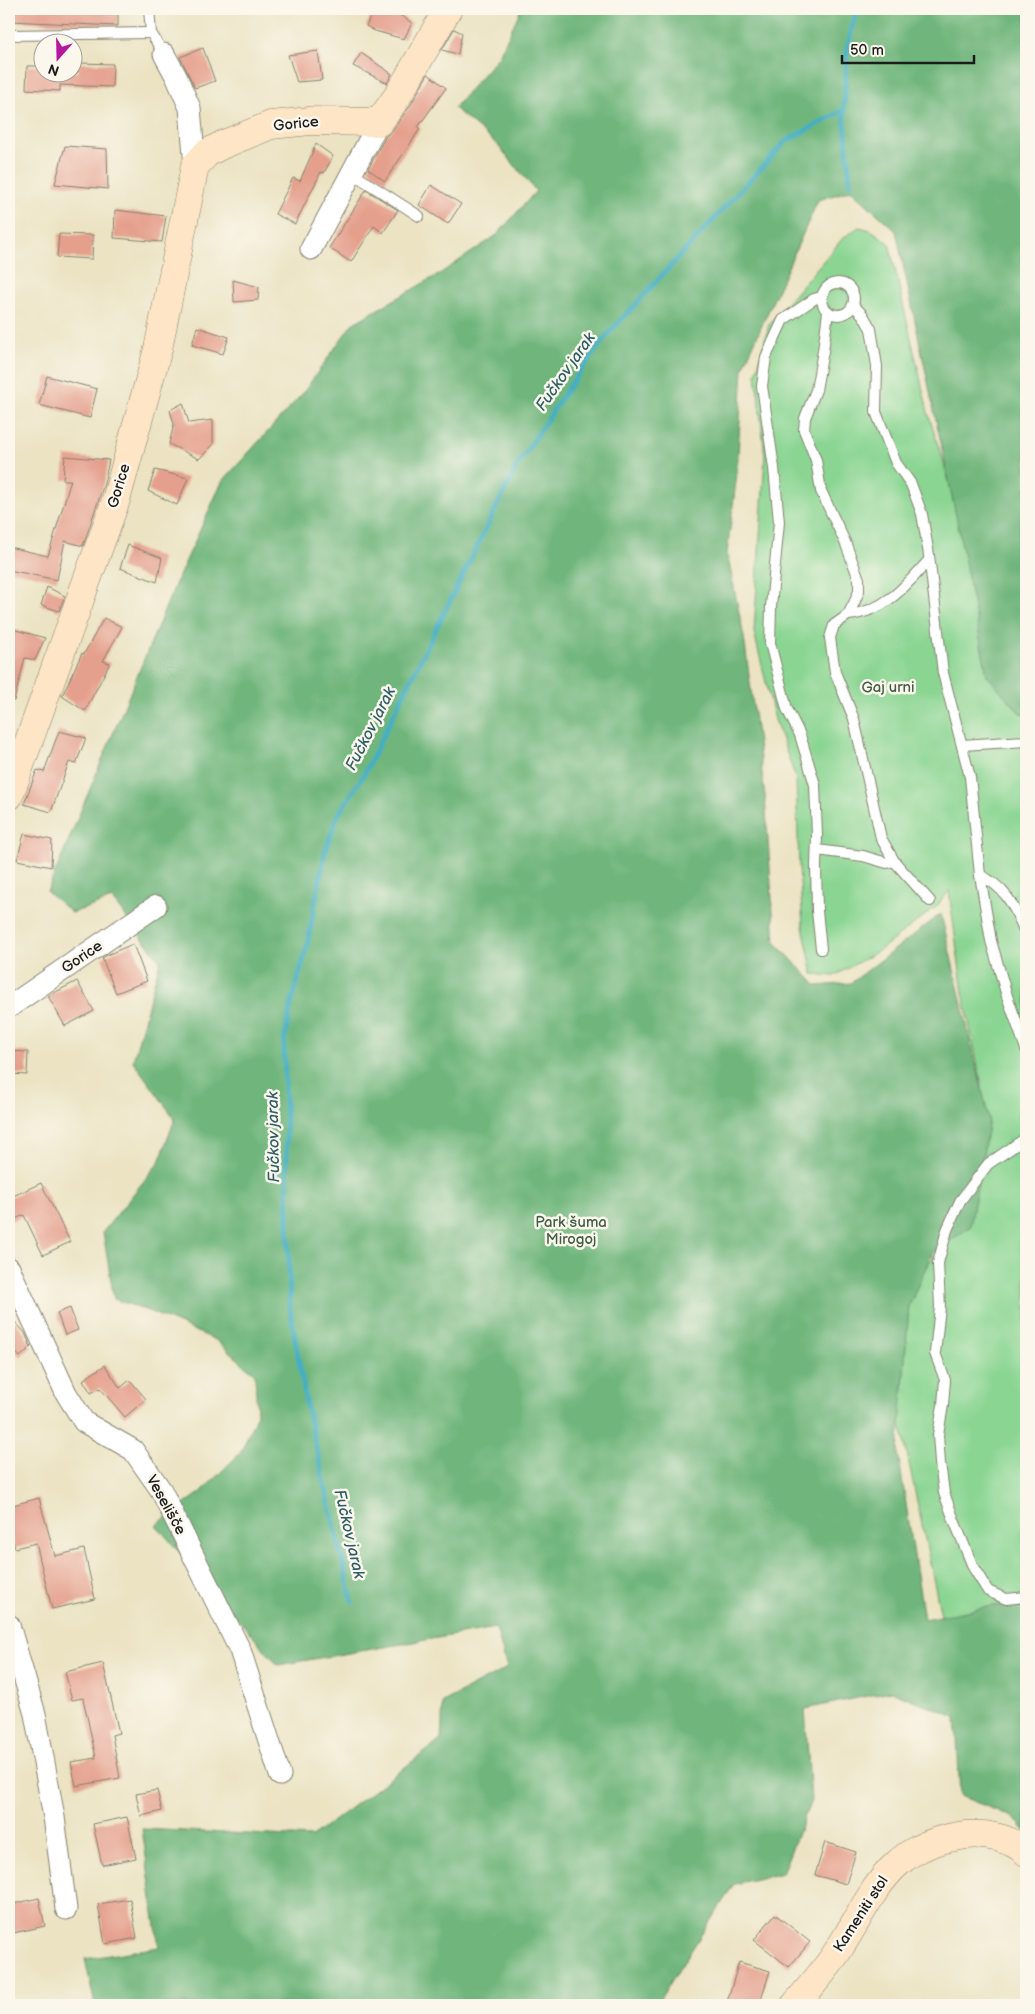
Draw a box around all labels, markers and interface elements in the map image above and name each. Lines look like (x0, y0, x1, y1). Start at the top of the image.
north arrow (32, 32, 82, 82)
scale bar (842, 32, 975, 64)
text: 50 m (850, 41, 884, 60)
text: N (46, 60, 62, 80)
street label: Gorice (272, 112, 320, 136)
water label: Fučkov jarak (532, 328, 601, 415)
street label: Gorice (103, 461, 135, 511)
park label: Gaj urni (861, 678, 915, 697)
water label: Fučkov jarak (342, 683, 401, 774)
street label: Gorice (58, 936, 106, 978)
water label: Fučkov jarak (264, 1090, 284, 1183)
park label: Park šuma Mirogoj (535, 1213, 607, 1249)
street label: Veselišče (142, 1472, 190, 1538)
water label: Fučkov jarak (330, 1487, 369, 1582)
street label: Kameniti stol (829, 1872, 893, 1956)

